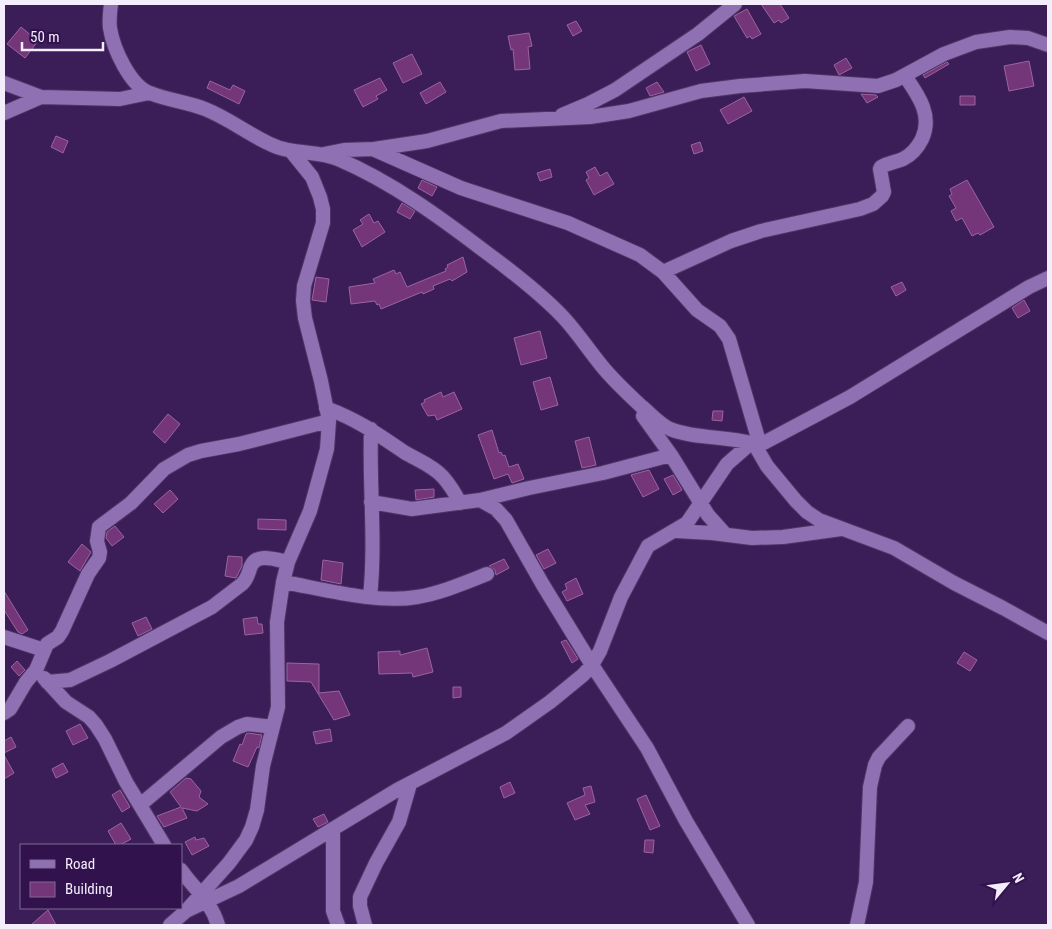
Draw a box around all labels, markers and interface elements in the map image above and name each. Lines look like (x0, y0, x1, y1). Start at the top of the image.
scale bar (22, 20, 104, 52)
text: 50 m (30, 28, 60, 46)
legend (20, 844, 182, 909)
text: Road (65, 855, 95, 873)
north arrow (982, 859, 1032, 909)
text: N (1009, 870, 1027, 885)
text: Building (65, 880, 113, 898)

